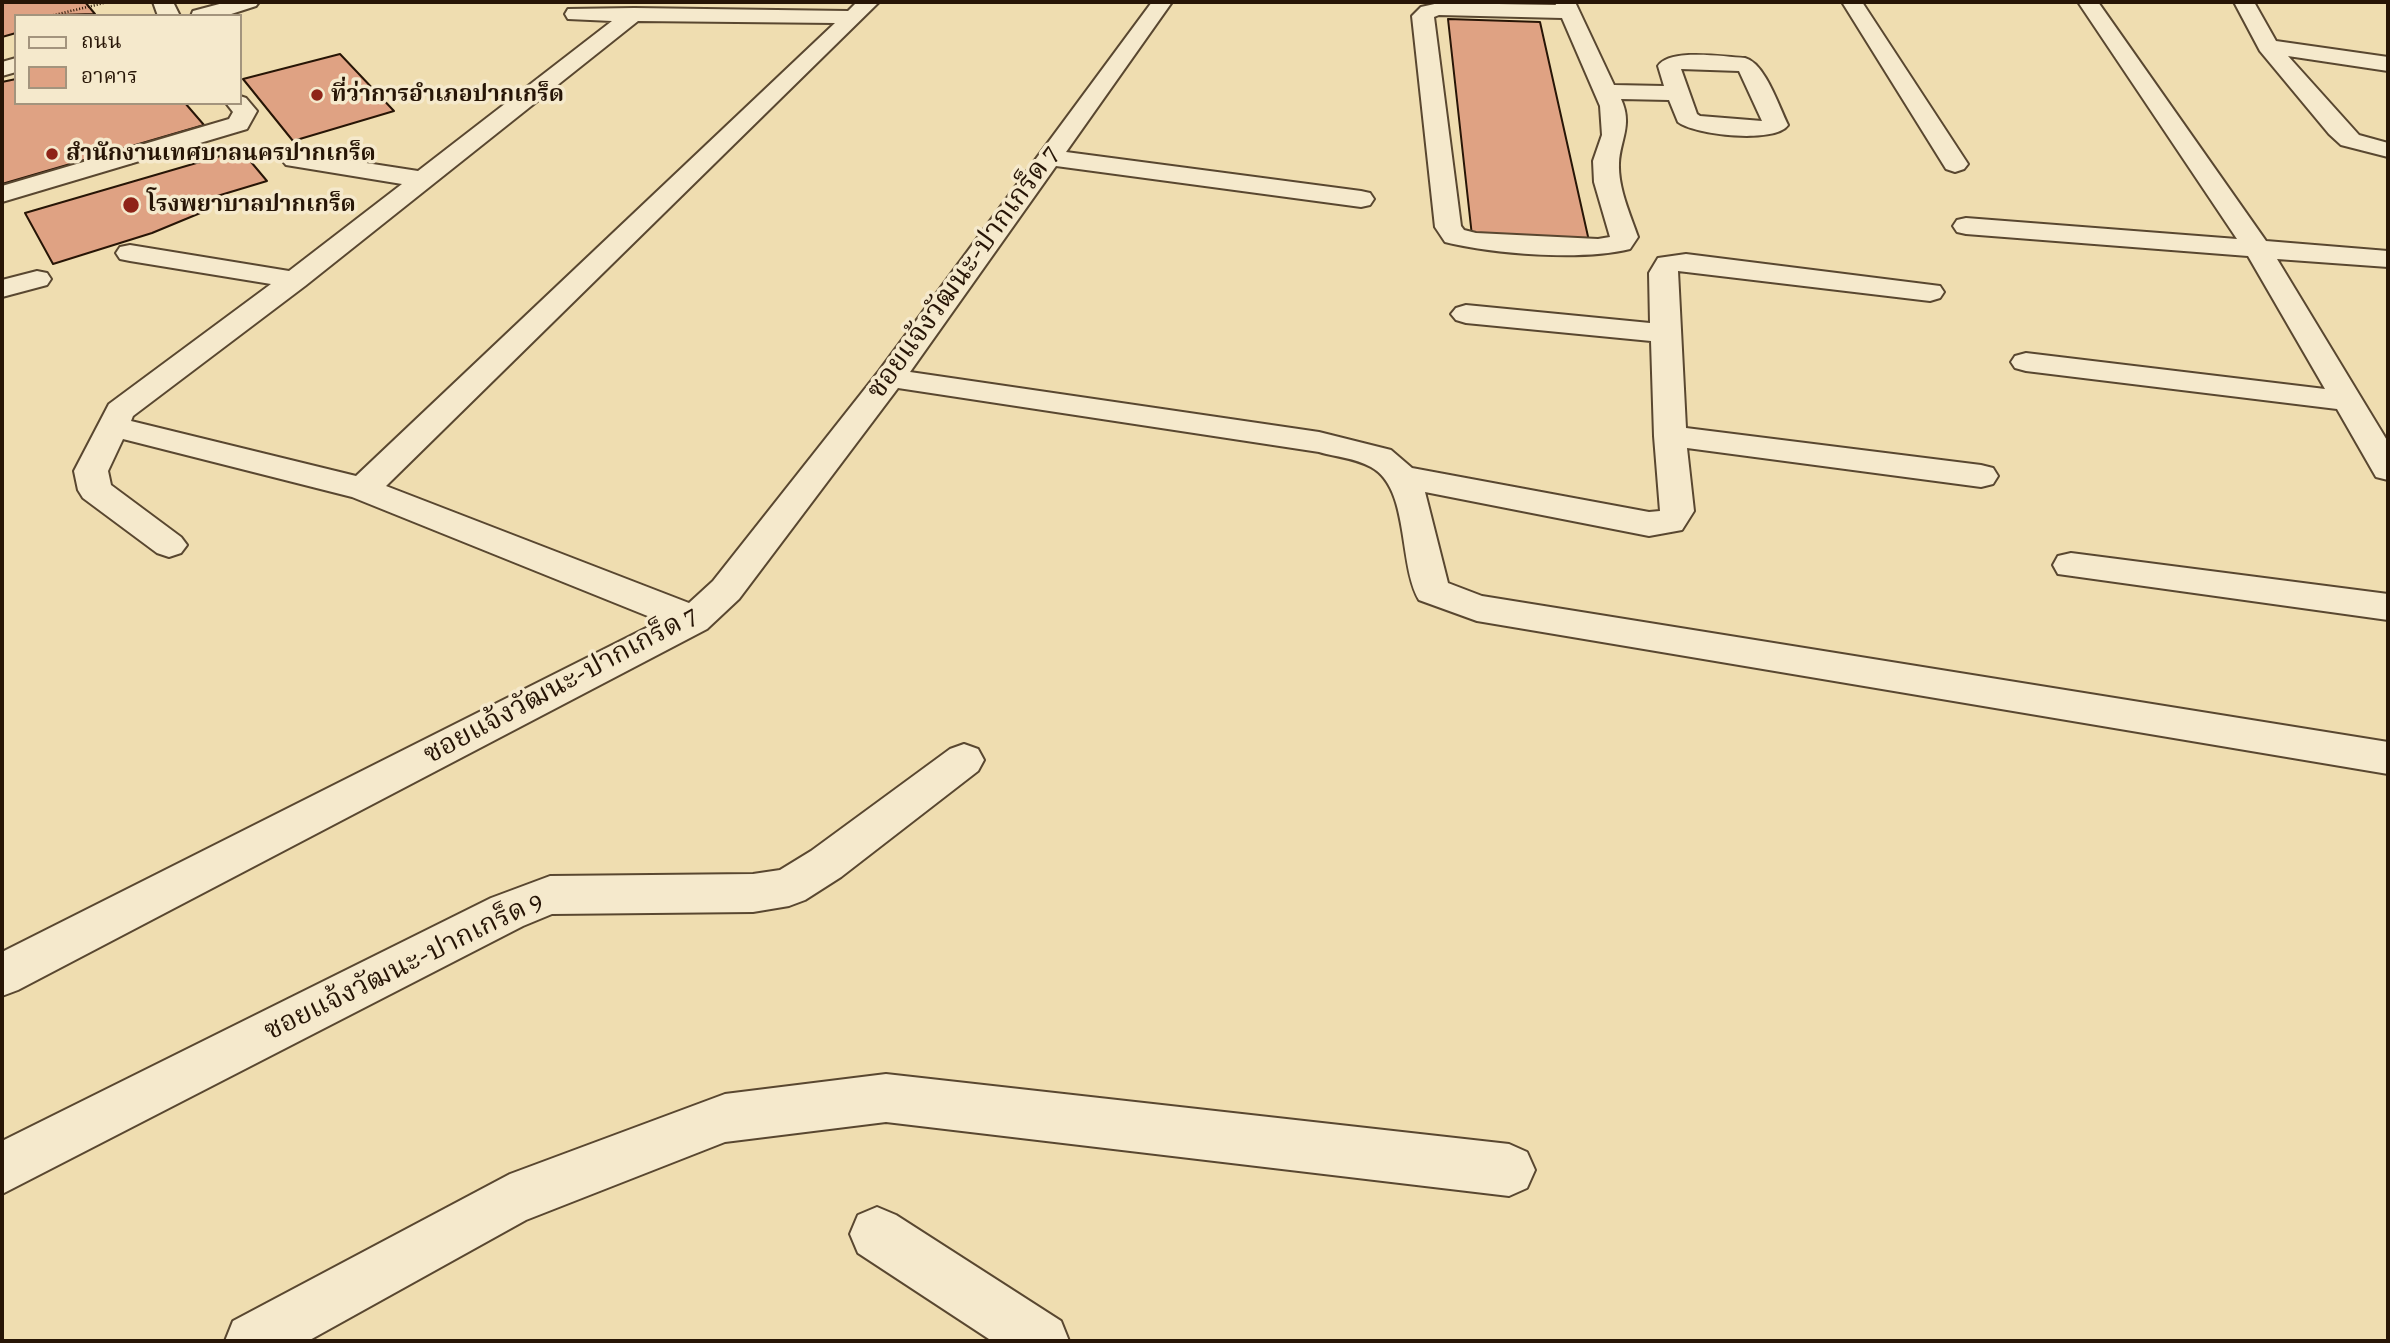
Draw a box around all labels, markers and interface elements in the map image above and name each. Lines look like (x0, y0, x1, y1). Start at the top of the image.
legend (14, 14, 242, 105)
text: ถนน (81, 27, 122, 55)
text: อาคาร (81, 62, 138, 90)
place label: ที่ว่าการอำเภอปากเกร็ด (331, 81, 564, 109)
marker: ที่ว่าการอำเภอปากเกร็ด (309, 87, 325, 103)
place label: สำนักงานเทศบาลนครปากเกร็ด (66, 140, 376, 168)
street label: ซอยแจ้งวัฒนะ-ปากเกร็ด 7 (861, 140, 1067, 406)
marker: สำนักงานเทศบาลนครปากเกร็ด (44, 146, 60, 162)
place label: โรงพยาบาลปากเกร็ด (147, 191, 356, 219)
marker: โรงพยาบาลปากเกร็ด (121, 195, 141, 215)
street label: ซอยแจ้งวัฒนะ-ปากเกร็ด 7 (418, 600, 704, 772)
street label: ซอยแจ้งวัฒนะ-ปากเกร็ด 9 (259, 885, 549, 1049)

